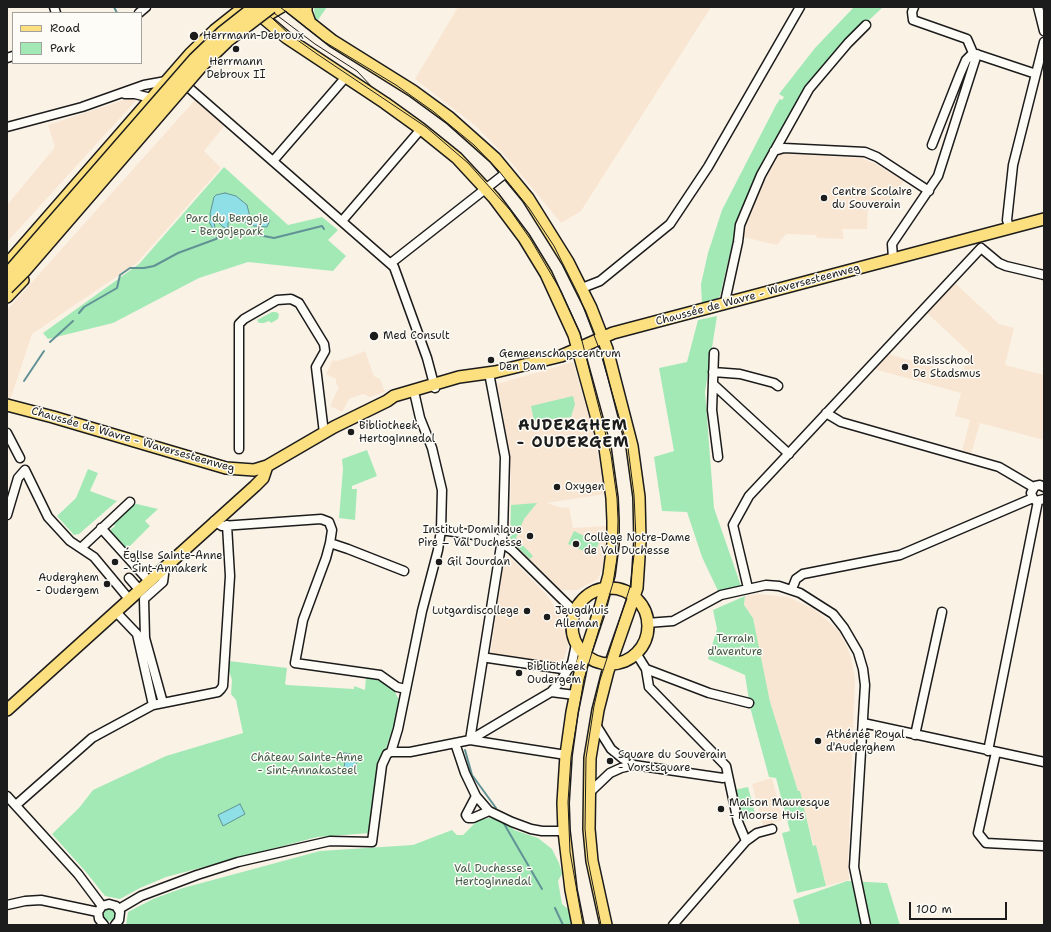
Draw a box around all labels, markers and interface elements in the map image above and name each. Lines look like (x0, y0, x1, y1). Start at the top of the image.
legend (12, 12, 142, 64)
text: Road (50, 20, 80, 36)
place label: Herrmann-Debroux (203, 29, 304, 43)
marker: Herrmann-Debroux (188, 30, 200, 42)
text: Park (50, 40, 76, 56)
marker: Herrmann Debroux II (231, 44, 241, 54)
place label: Herrmann Debroux II (206, 55, 266, 81)
place label: Centre Scolaire du Souverain (832, 185, 912, 211)
marker: Centre Scolaire du Souverain (819, 193, 829, 203)
park label: Parc du Bergoje - Bergojepark (186, 212, 268, 238)
street label: Chaussée de Wavre - Waversesteenweg (654, 261, 862, 329)
place label: Med Consult (383, 329, 450, 343)
marker: Med Consult (368, 330, 380, 342)
place label: Gemeenschapscentrum Den Dam (499, 347, 621, 373)
place label: Basisschool De Stadsmus (913, 354, 981, 380)
marker: Gemeenschapscentrum Den Dam (486, 355, 496, 365)
marker: Basisschool De Stadsmus (900, 362, 910, 372)
street label: Chaussée de Wavre - Waversesteenweg (30, 405, 236, 475)
district label: AUDERGHEM - OUDERGEM (516, 417, 630, 452)
place label: Bibliotheek Hertoginnedal (359, 419, 435, 445)
marker: Bibliotheek Hertoginnedal (346, 427, 356, 437)
place label: Oxygen (565, 480, 604, 494)
marker: Oxygen (552, 482, 562, 492)
place label: Institut Dominique Pire – Val Duchesse (418, 523, 522, 549)
marker: Institut Dominique Pire – Val Duchesse (525, 531, 535, 541)
place label: Collège Notre-Dame de Val Duchesse (584, 531, 690, 557)
marker: Collège Notre-Dame de Val Duchesse (571, 539, 581, 549)
place label: Église Sainte-Anne - Sint-Annakerk (123, 549, 223, 575)
place label: Gil Jourdan (447, 555, 510, 569)
marker: Église Sainte-Anne - Sint-Annakerk (110, 557, 120, 567)
marker: Gil Jourdan (434, 557, 444, 567)
place label: Auderghem - Oudergem (36, 571, 99, 597)
marker: Auderghem - Oudergem (102, 579, 112, 589)
place label: Lutgardiscollege (432, 604, 519, 618)
place label: Jeugdhuis Alleman (555, 604, 609, 630)
marker: Lutgardiscollege (522, 606, 532, 616)
marker: Jeugdhuis Alleman (542, 612, 552, 622)
park label: Terrain d'aventure (708, 632, 762, 658)
place label: Bibliotheek Oudergem (527, 660, 586, 686)
marker: Bibliotheek Oudergem (514, 668, 524, 678)
place label: Athénée Royal d'Auderghem (826, 728, 905, 754)
marker: Athénée Royal d'Auderghem (813, 736, 823, 746)
place label: Square du Souverain - Vorstsquare (618, 748, 726, 774)
park label: Château Sainte-Anne - Sint-Annakasteel (251, 751, 363, 777)
marker: Square du Souverain - Vorstsquare (605, 756, 615, 766)
place label: Maison Mauresque - Moorse Huis (729, 796, 830, 822)
marker: Maison Mauresque - Moorse Huis (716, 804, 726, 814)
park label: Val Duchesse - Hertoginnedal (454, 862, 532, 888)
scale bar (911, 894, 1009, 920)
text: 100 m (916, 901, 952, 917)

